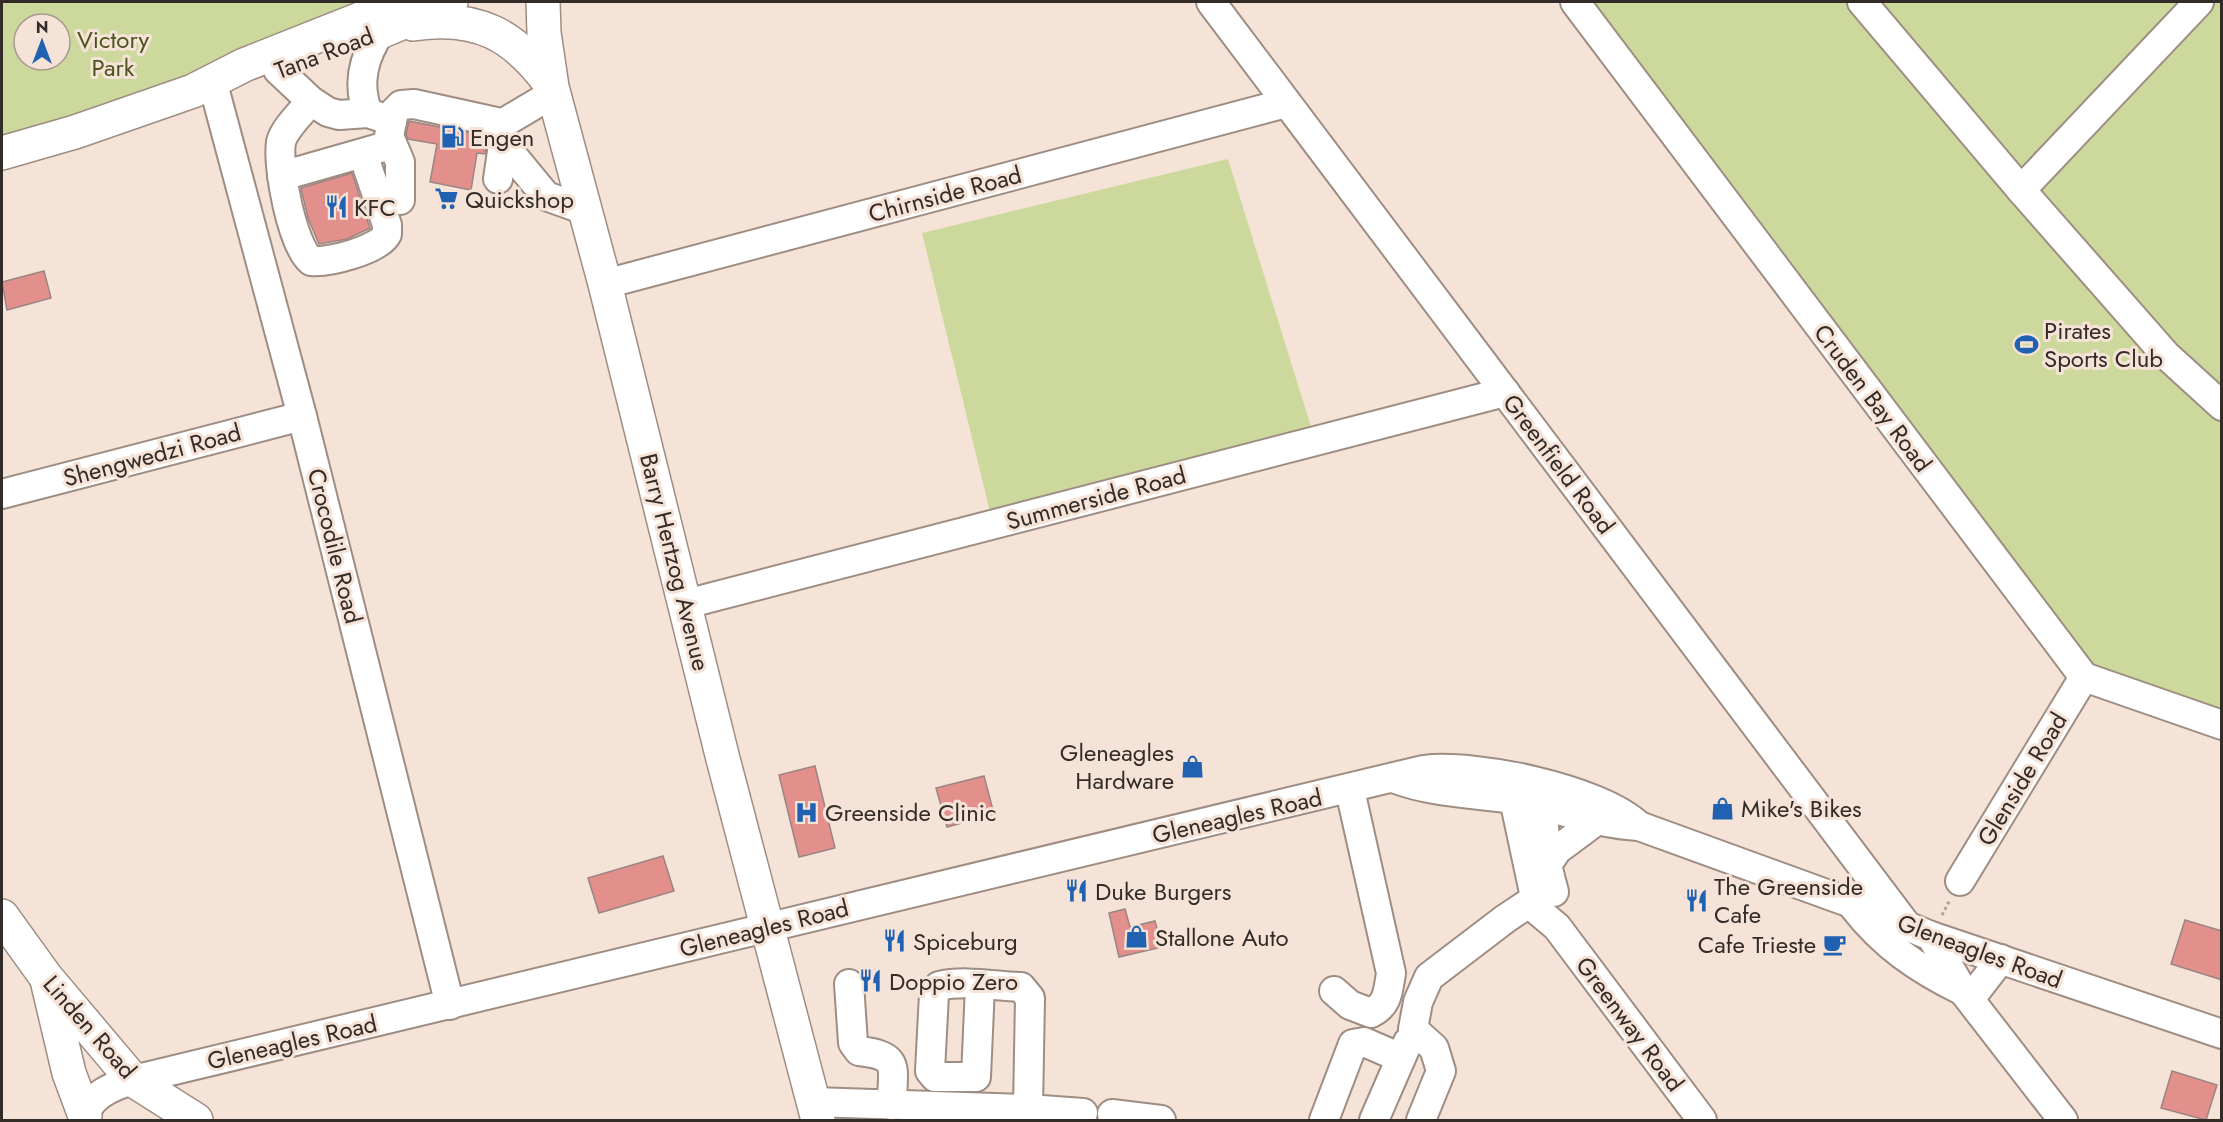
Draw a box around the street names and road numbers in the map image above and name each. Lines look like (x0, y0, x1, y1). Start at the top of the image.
street label: Tana Road (269, 18, 379, 88)
street label: Chirnside Road (865, 157, 1025, 231)
street label: Cruden Bay Road (1806, 317, 1940, 479)
street label: Greenfield Road (1495, 387, 1623, 541)
street label: Shengwedzi Road (59, 414, 245, 496)
street label: Barry Hertzog Avenue (631, 450, 719, 674)
street label: Summerside Road (1002, 457, 1190, 539)
street label: Crocodile Road (299, 465, 371, 627)
street label: Glenside Road (1968, 706, 2076, 852)
street label: Gleneagles Road (1149, 779, 1325, 853)
street label: Gleneagles Road (676, 890, 852, 966)
street label: Gleneagles Road (1893, 905, 2067, 997)
street label: Greenway Road (1568, 949, 1692, 1099)
street label: Linden Road (35, 968, 145, 1086)
street label: Gleneagles Road (204, 1005, 380, 1079)

